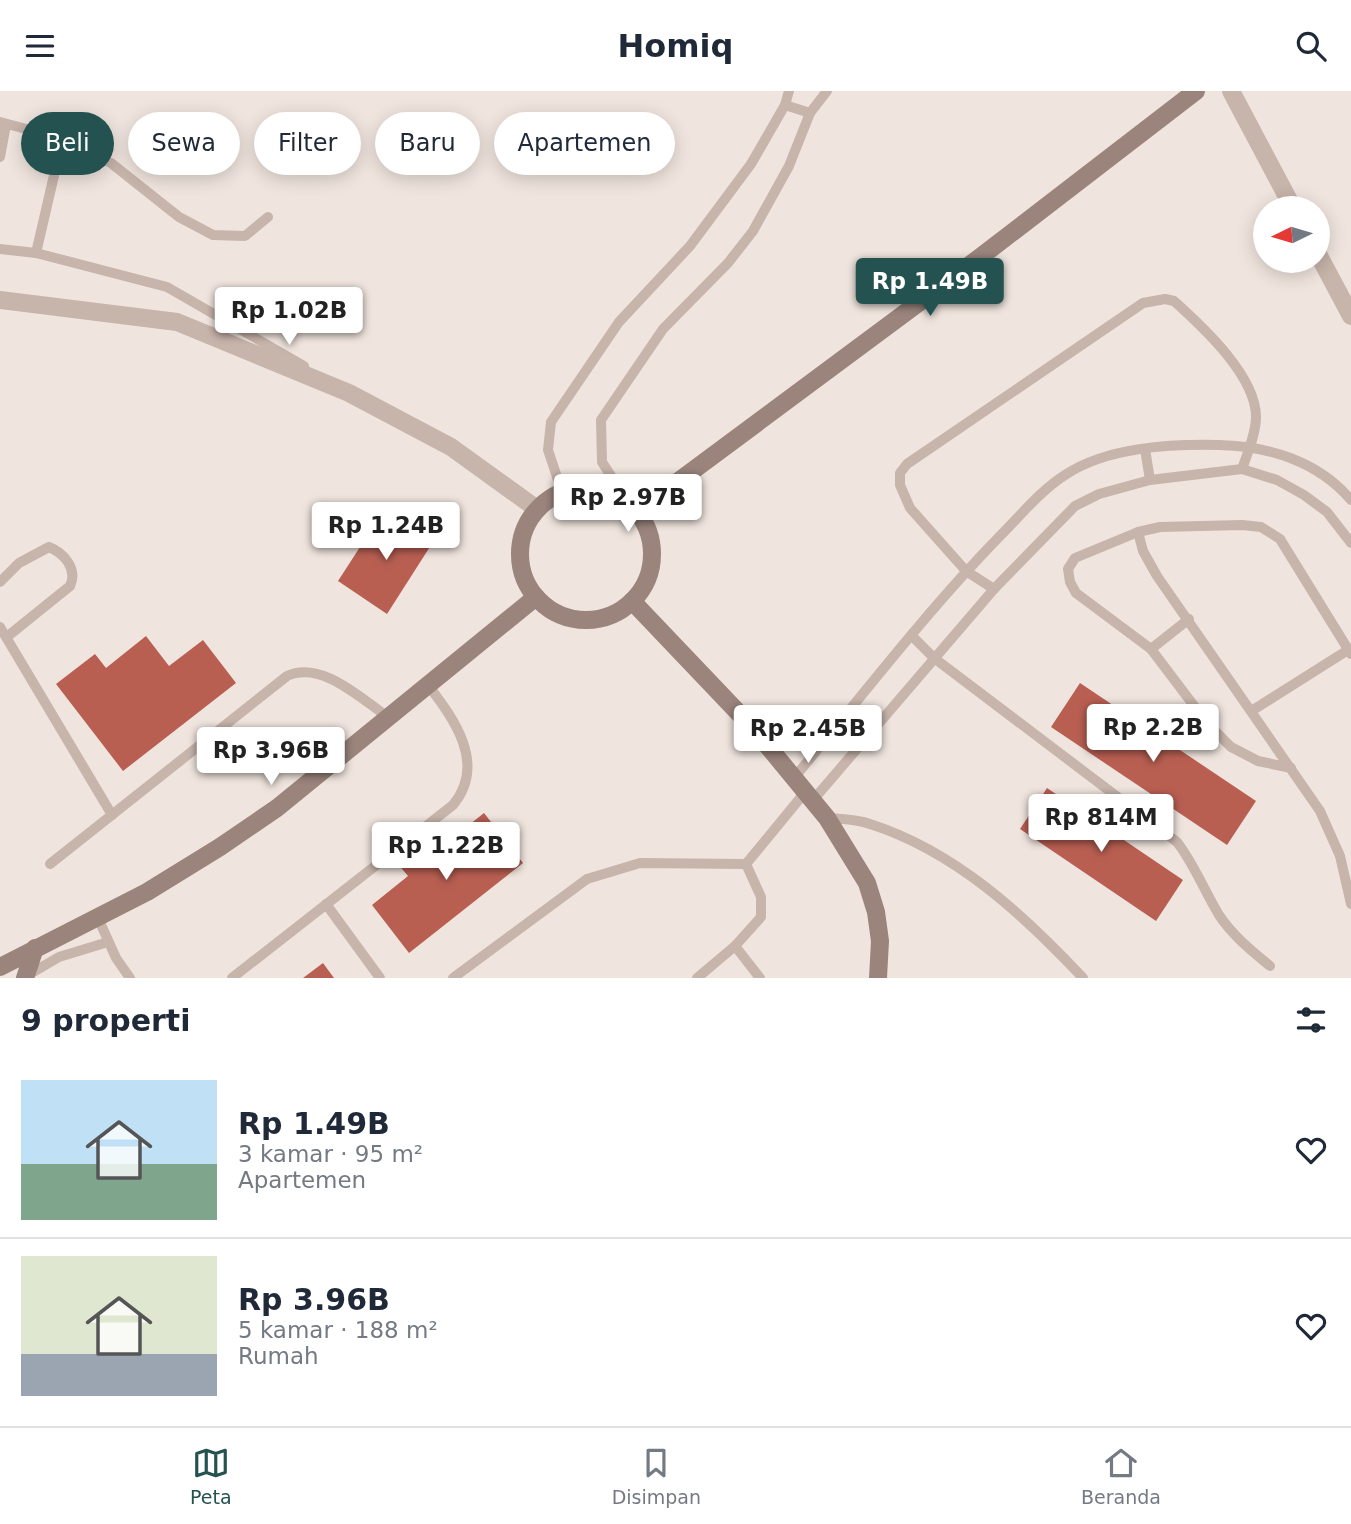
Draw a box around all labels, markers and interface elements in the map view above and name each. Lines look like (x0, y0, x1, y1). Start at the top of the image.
icon: menu (21, 27, 59, 65)
text: Homiq (618, 27, 733, 65)
icon: search (1292, 27, 1330, 65)
chip: Beli (21, 112, 114, 175)
chip: Sewa (128, 112, 240, 175)
chip: Filter (254, 112, 361, 175)
chip: Baru (375, 112, 480, 175)
chip: Apartemen (494, 112, 675, 175)
north arrow (1253, 196, 1330, 273)
map controls (1253, 196, 1330, 273)
pin: Rp 1.49B (858, 259, 1002, 318)
text: Rp 1.49B (872, 268, 988, 294)
pin: Rp 1.02B (217, 287, 361, 347)
text: Rp 1.02B (231, 297, 347, 323)
pin: Rp 2.97B (556, 475, 700, 534)
text: Rp 2.97B (570, 484, 686, 510)
pin: Rp 1.24B (314, 503, 458, 562)
text: Rp 1.24B (328, 512, 444, 538)
pin: Rp 2.45B (736, 705, 880, 765)
pin: Rp 2.2B (1088, 705, 1218, 764)
text: Rp 2.2B (1103, 714, 1203, 740)
text: Rp 2.45B (750, 715, 866, 741)
pin: Rp 3.96B (199, 727, 343, 787)
text: Rp 3.96B (213, 737, 329, 763)
pin: Rp 814M (1036, 795, 1166, 854)
text: Rp 814M (1044, 804, 1158, 830)
pin: Rp 1.22B (374, 823, 518, 882)
text: Rp 1.22B (388, 832, 504, 858)
icon: filters (1292, 1001, 1330, 1039)
text: 9 properti (21, 1003, 190, 1038)
text: Rp 1.49B (238, 1106, 390, 1141)
icon: home (77, 1108, 161, 1192)
icon: heart (1292, 1131, 1330, 1169)
text: 3 kamar · 95 m² (238, 1141, 423, 1167)
text: Apartemen (238, 1167, 366, 1193)
text: Rp 3.96B (238, 1282, 390, 1317)
icon: home (77, 1284, 161, 1368)
icon: heart (1292, 1307, 1330, 1345)
text: 5 kamar · 188 m² (238, 1317, 438, 1343)
text: Rumah (238, 1343, 319, 1369)
tab: Peta (190, 1444, 232, 1508)
tab: Disimpan (612, 1444, 701, 1508)
tab: Beranda (1081, 1444, 1161, 1508)

